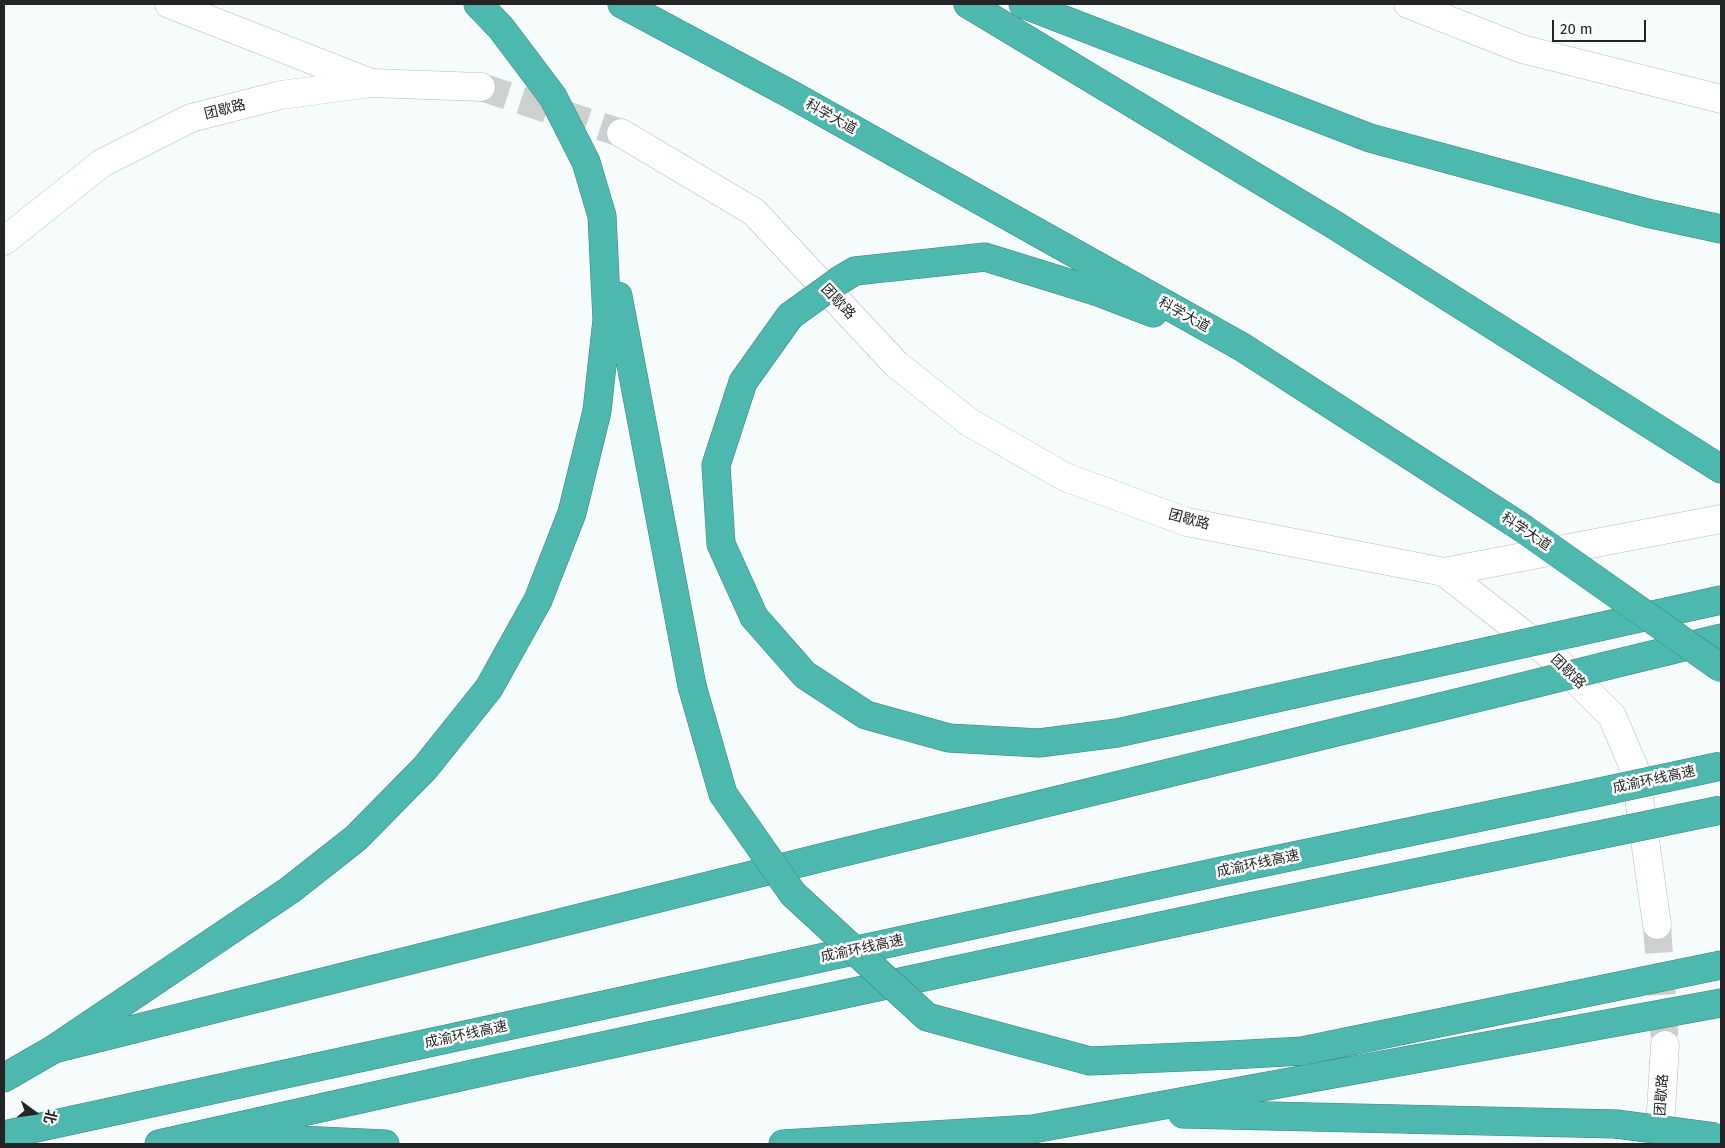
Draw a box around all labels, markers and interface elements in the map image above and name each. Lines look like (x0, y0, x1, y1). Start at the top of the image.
scale bar (1555, 10, 1649, 42)
text: 20 m (1560, 20, 1593, 38)
street label: 科学大道 (802, 96, 860, 138)
street label: 团歇路 (203, 97, 247, 123)
street label: 团歇路 (818, 281, 858, 323)
street label: 科学大道 (1155, 294, 1213, 336)
street label: 团歇路 (1167, 506, 1211, 534)
street label: 科学大道 (1498, 509, 1554, 555)
street label: 团歇路 (1547, 651, 1589, 693)
street label: 成渝环线高速 (1611, 763, 1697, 797)
street label: 成渝环线高速 (1215, 847, 1301, 881)
street label: 成渝环线高速 (819, 932, 905, 966)
street label: 成渝环线高速 (423, 1018, 509, 1052)
street label: 团歇路 (1652, 1073, 1672, 1117)
north arrow (10, 1088, 60, 1138)
text: 北 (40, 1108, 60, 1126)

